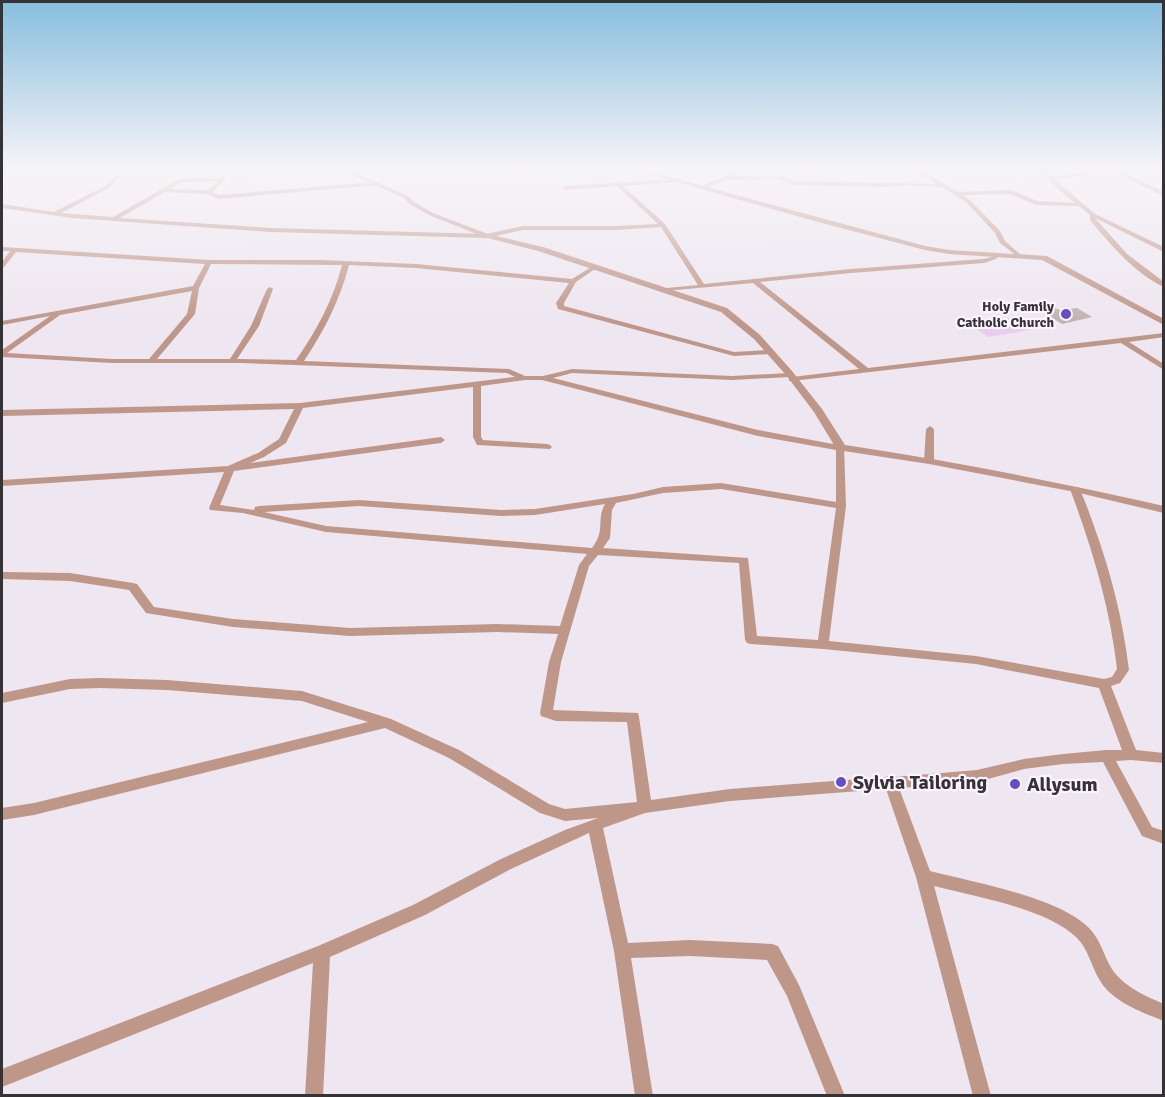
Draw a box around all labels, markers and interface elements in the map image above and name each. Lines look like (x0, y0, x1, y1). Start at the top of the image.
place label: Holy Family Catholic Church (957, 298, 1054, 331)
marker: Holy Family Catholic Church (1059, 307, 1073, 321)
place label: Sylvia Tailoring (853, 770, 987, 795)
place label: Allysum (1027, 772, 1098, 797)
marker: Sylvia Tailoring (834, 775, 848, 789)
marker: Allysum (1008, 777, 1022, 791)

